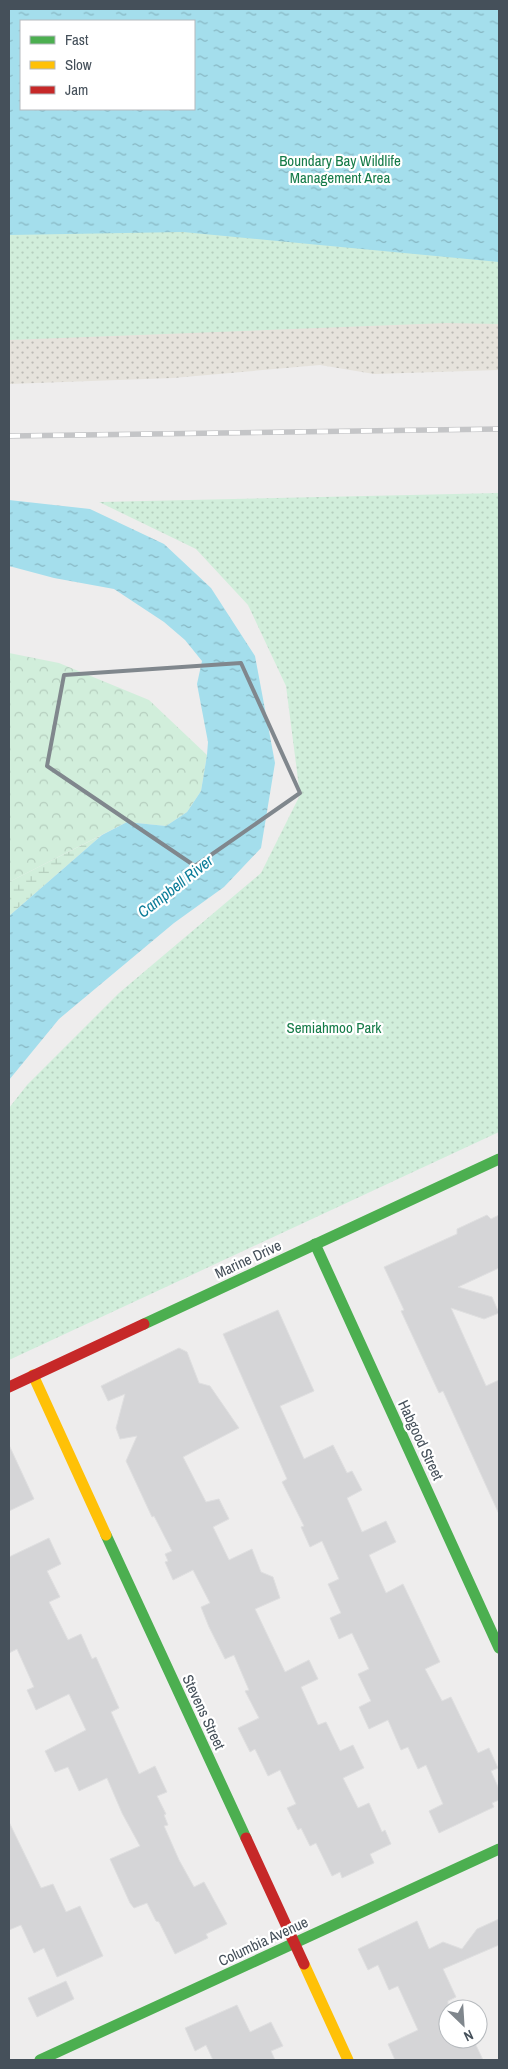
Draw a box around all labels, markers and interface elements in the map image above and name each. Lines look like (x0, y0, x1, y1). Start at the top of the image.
legend (20, 20, 195, 110)
text: Fast (65, 29, 89, 50)
text: Slow (65, 54, 92, 75)
text: Jam (65, 79, 88, 100)
park label: Boundary Bay Wildlife Management Area (279, 150, 401, 188)
water label: Campbell River (133, 849, 218, 922)
park label: Semiahmoo Park (286, 1017, 382, 1038)
street label: Marine Drive (211, 1234, 285, 1284)
street label: Habgood Street (393, 1397, 449, 1484)
street label: Stevens Street (177, 1671, 231, 1754)
street label: Columbia Avenue (215, 1911, 311, 1971)
north arrow (438, 1999, 488, 2049)
text: N (461, 2026, 476, 2046)

